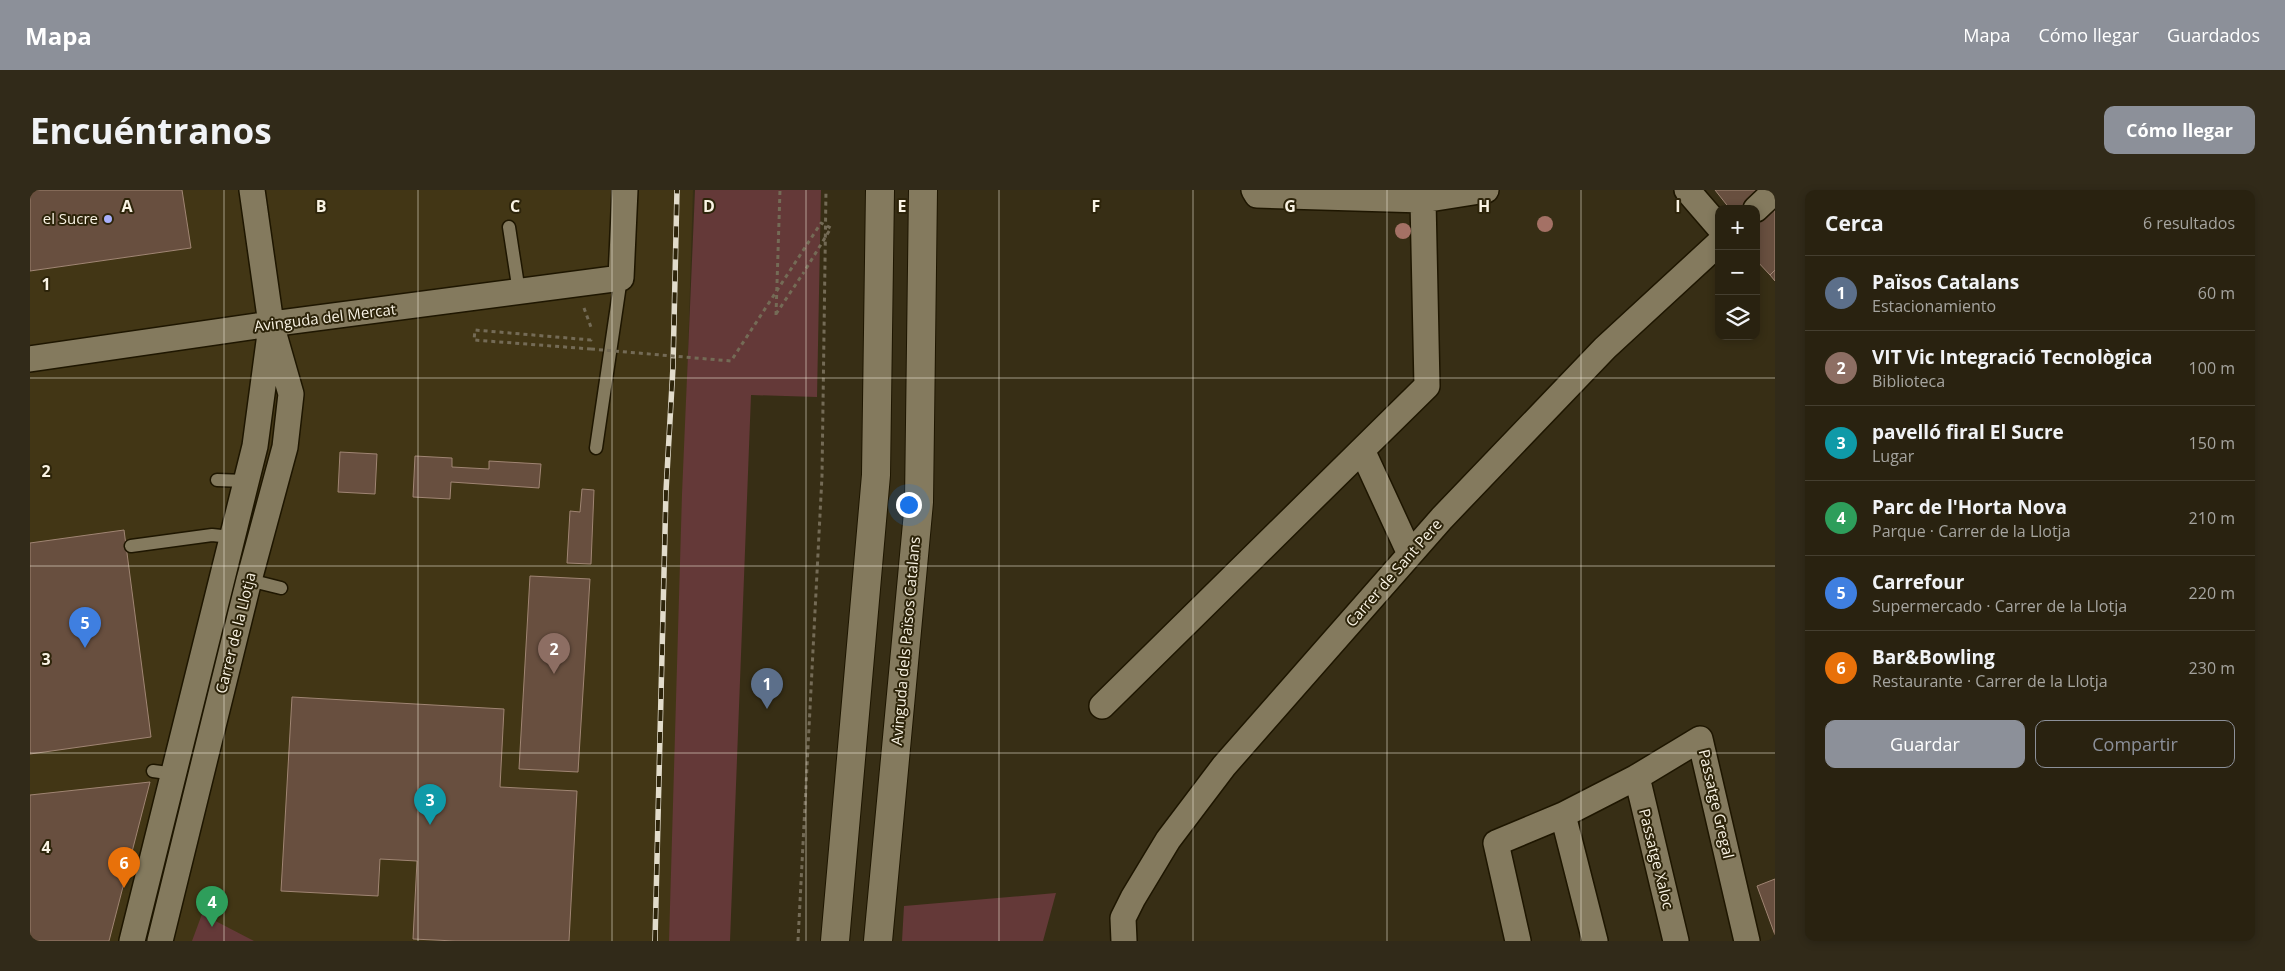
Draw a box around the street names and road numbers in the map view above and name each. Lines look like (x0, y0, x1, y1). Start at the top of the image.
street label: Avinguda del Mercat (253, 298, 397, 336)
street label: Carrer de Sant Pere (1341, 514, 1446, 631)
street label: Avinguda dels Països Catalans (886, 536, 924, 746)
street label: Carrer de la Llotja (210, 570, 260, 695)
street label: Passatge Gregal (1695, 747, 1739, 860)
street label: Passatge Xaloc (1635, 806, 1679, 911)

